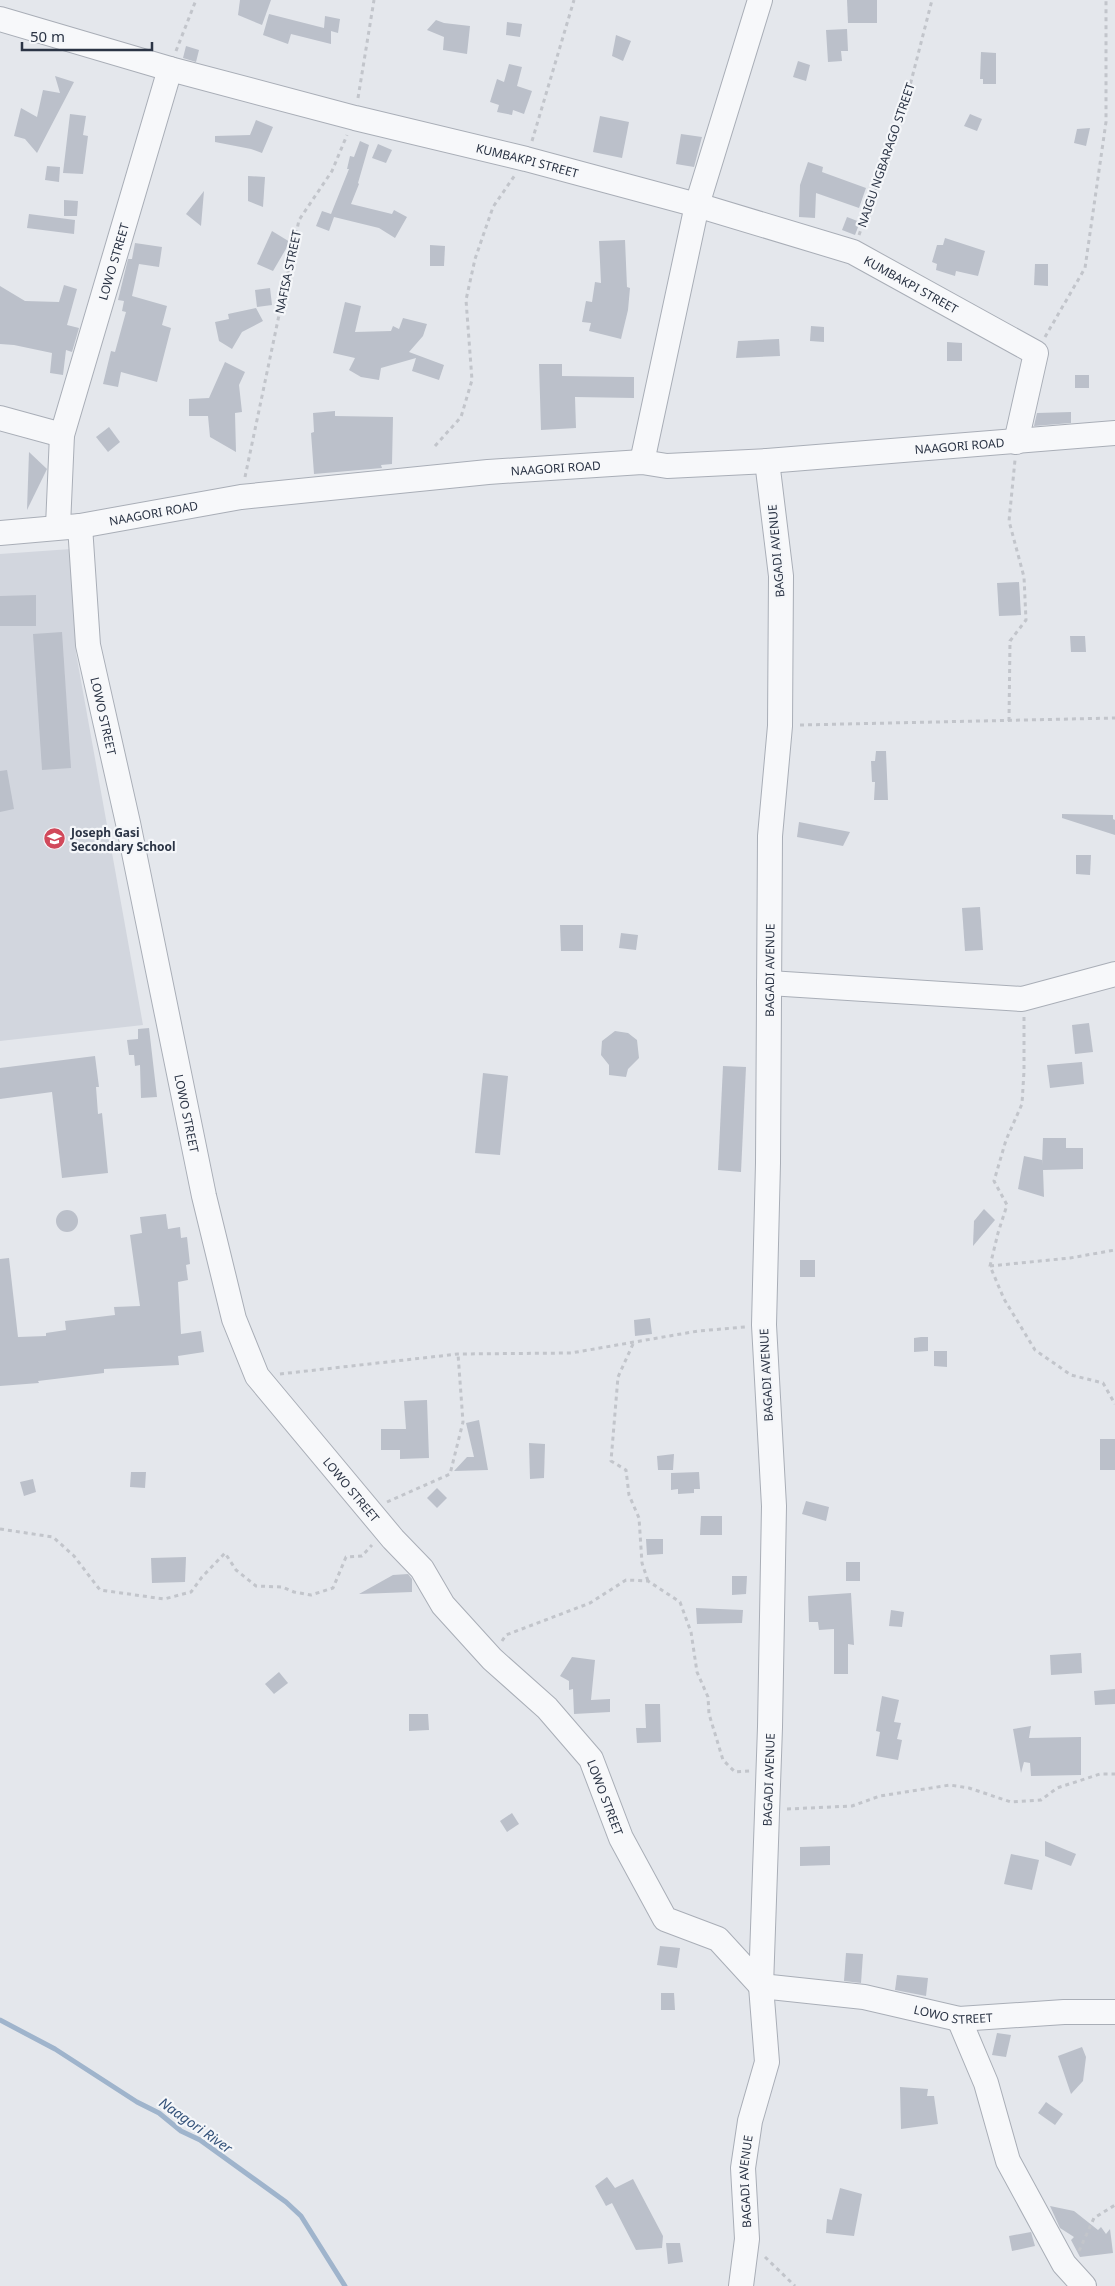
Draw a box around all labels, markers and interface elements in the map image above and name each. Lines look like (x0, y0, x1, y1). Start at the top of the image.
scale bar (22, 20, 152, 52)
text: 50 m (30, 26, 65, 46)
street label: NAIGU NGBARAGO STREET (853, 80, 919, 229)
street label: KUMBAKPI STREET (474, 139, 581, 181)
street label: LOWO STREET (94, 221, 133, 302)
street label: NAFISA STREET (271, 228, 305, 315)
street label: KUMBAKPI STREET (861, 251, 962, 317)
street label: NAAGORI ROAD (914, 433, 1005, 458)
street label: NAAGORI ROAD (510, 456, 601, 479)
street label: NAAGORI ROAD (108, 496, 200, 529)
street label: BAGADI AVENUE (763, 504, 789, 598)
street label: LOWO STREET (87, 675, 121, 757)
place label: Joseph Gasi Secondary School (70, 824, 176, 855)
school or university icon: Joseph Gasi Secondary School (43, 827, 67, 851)
street label: BAGADI AVENUE (760, 923, 778, 1017)
street label: LOWO STREET (171, 1073, 204, 1154)
street label: BAGADI AVENUE (755, 1328, 777, 1422)
street label: LOWO STREET (319, 1453, 384, 1526)
street label: BAGADI AVENUE (758, 1733, 778, 1827)
street label: LOWO STREET (583, 1757, 628, 1838)
street label: LOWO STREET (912, 2000, 993, 2028)
water label: Naagori River (156, 2093, 237, 2158)
street label: BAGADI AVENUE (734, 2134, 756, 2229)

